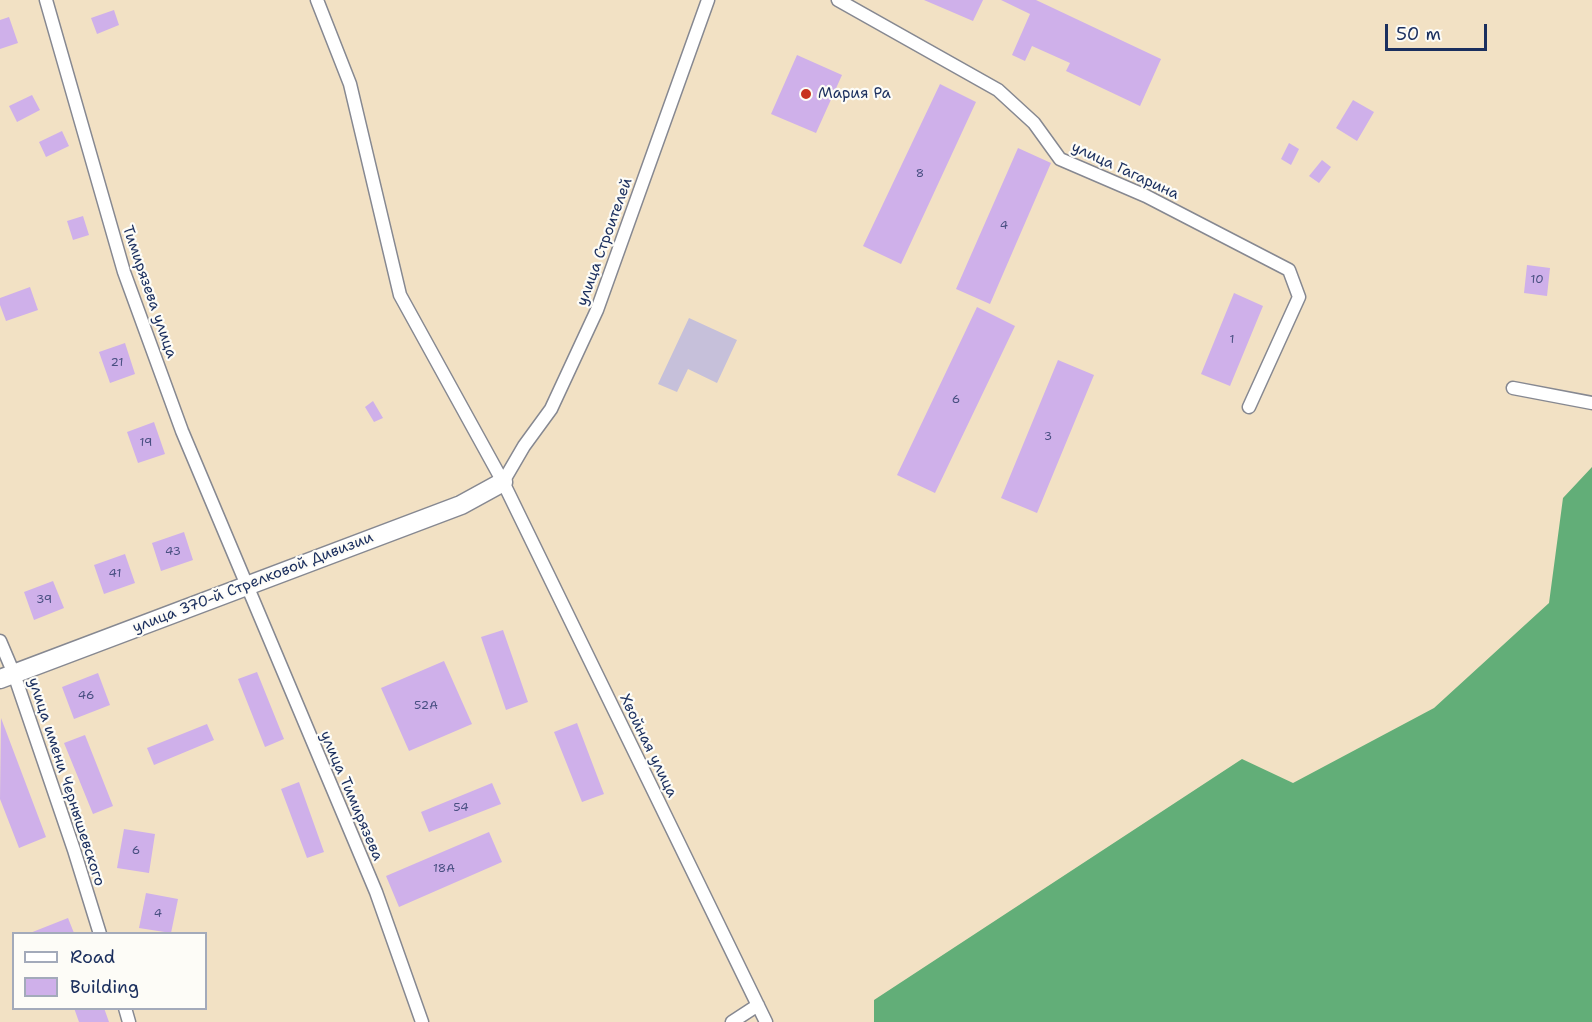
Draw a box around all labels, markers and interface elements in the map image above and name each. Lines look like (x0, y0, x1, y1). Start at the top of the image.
scale bar (1388, 12, 1490, 50)
text: 50 m (1396, 22, 1441, 46)
place label: Мария Ра (818, 85, 891, 103)
marker: Мария Ра (799, 87, 813, 101)
street label: улица Гагарина (1068, 138, 1182, 204)
house number: 8 (916, 167, 924, 181)
street label: улица Строителей (573, 176, 637, 308)
house number: 4 (1000, 219, 1008, 233)
street label: Тимирязева улица (118, 223, 180, 361)
house number: 10 (1530, 273, 1544, 287)
house number: 1 (1229, 333, 1235, 347)
house number: 21 (111, 356, 123, 370)
house number: 6 (952, 393, 960, 407)
house number: 3 (1044, 430, 1052, 444)
house number: 19 (140, 436, 152, 450)
street label: улица 370-й Стрелковой Дивизии (130, 529, 376, 637)
house number: 43 (165, 545, 181, 559)
house number: 41 (109, 567, 121, 581)
house number: 39 (36, 593, 52, 607)
street label: улица имени Чернышевского (24, 676, 108, 888)
house number: 46 (78, 689, 94, 703)
street label: Хвойная улица (615, 691, 681, 801)
house number: 52А (414, 699, 438, 713)
street label: улица Тимирязева (316, 728, 386, 864)
house number: 54 (453, 801, 469, 815)
house number: 6 (132, 844, 140, 858)
house number: 18А (433, 862, 455, 876)
house number: 4 (154, 907, 162, 921)
legend (12, 932, 207, 1010)
text: Road (70, 945, 115, 969)
text: Building (70, 975, 139, 999)

